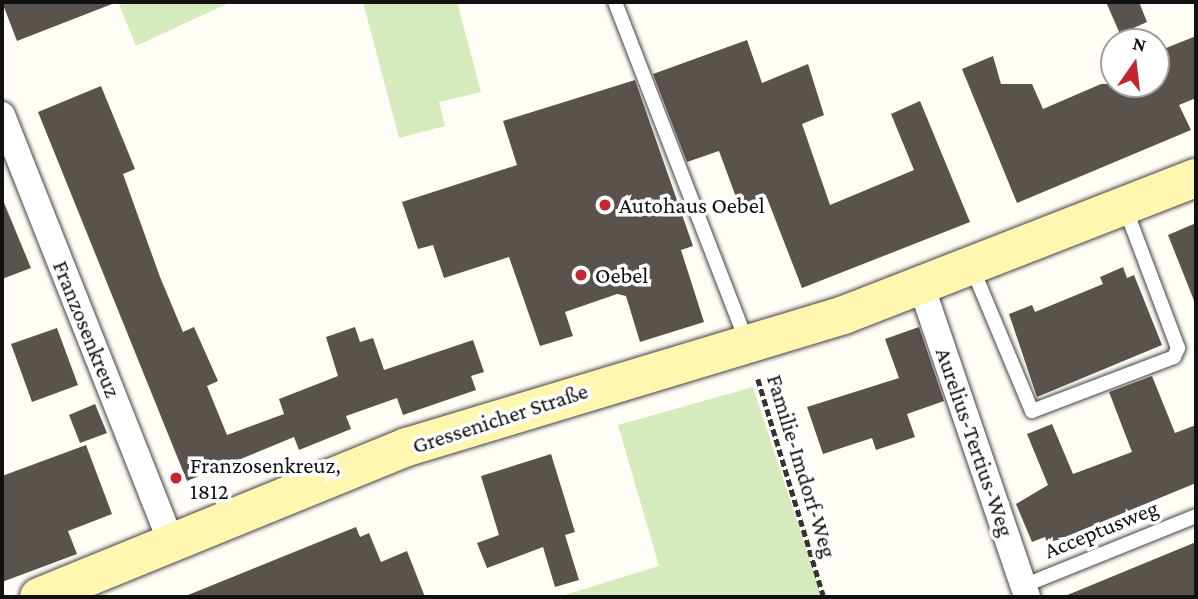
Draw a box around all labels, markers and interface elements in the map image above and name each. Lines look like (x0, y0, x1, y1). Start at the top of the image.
north arrow (1100, 28, 1170, 98)
text: N (1131, 32, 1149, 56)
place label: Autohaus Oebel (619, 191, 765, 219)
marker: Autohaus Oebel (597, 197, 613, 213)
street label: Franzosenkreuz (47, 256, 127, 402)
place label: Oebel (595, 261, 648, 289)
marker: Oebel (573, 267, 589, 283)
street label: Aurelius-Tertius-Weg (930, 344, 1020, 540)
street label: Familie-Imdorf-Weg (761, 371, 843, 561)
street label: Gressenicher Straße (409, 377, 591, 459)
place label: Franzosenkreuz, 1812 (190, 451, 341, 505)
marker: Franzosenkreuz, 1812 (168, 470, 184, 486)
street label: Acceptusweg (1040, 494, 1162, 564)

